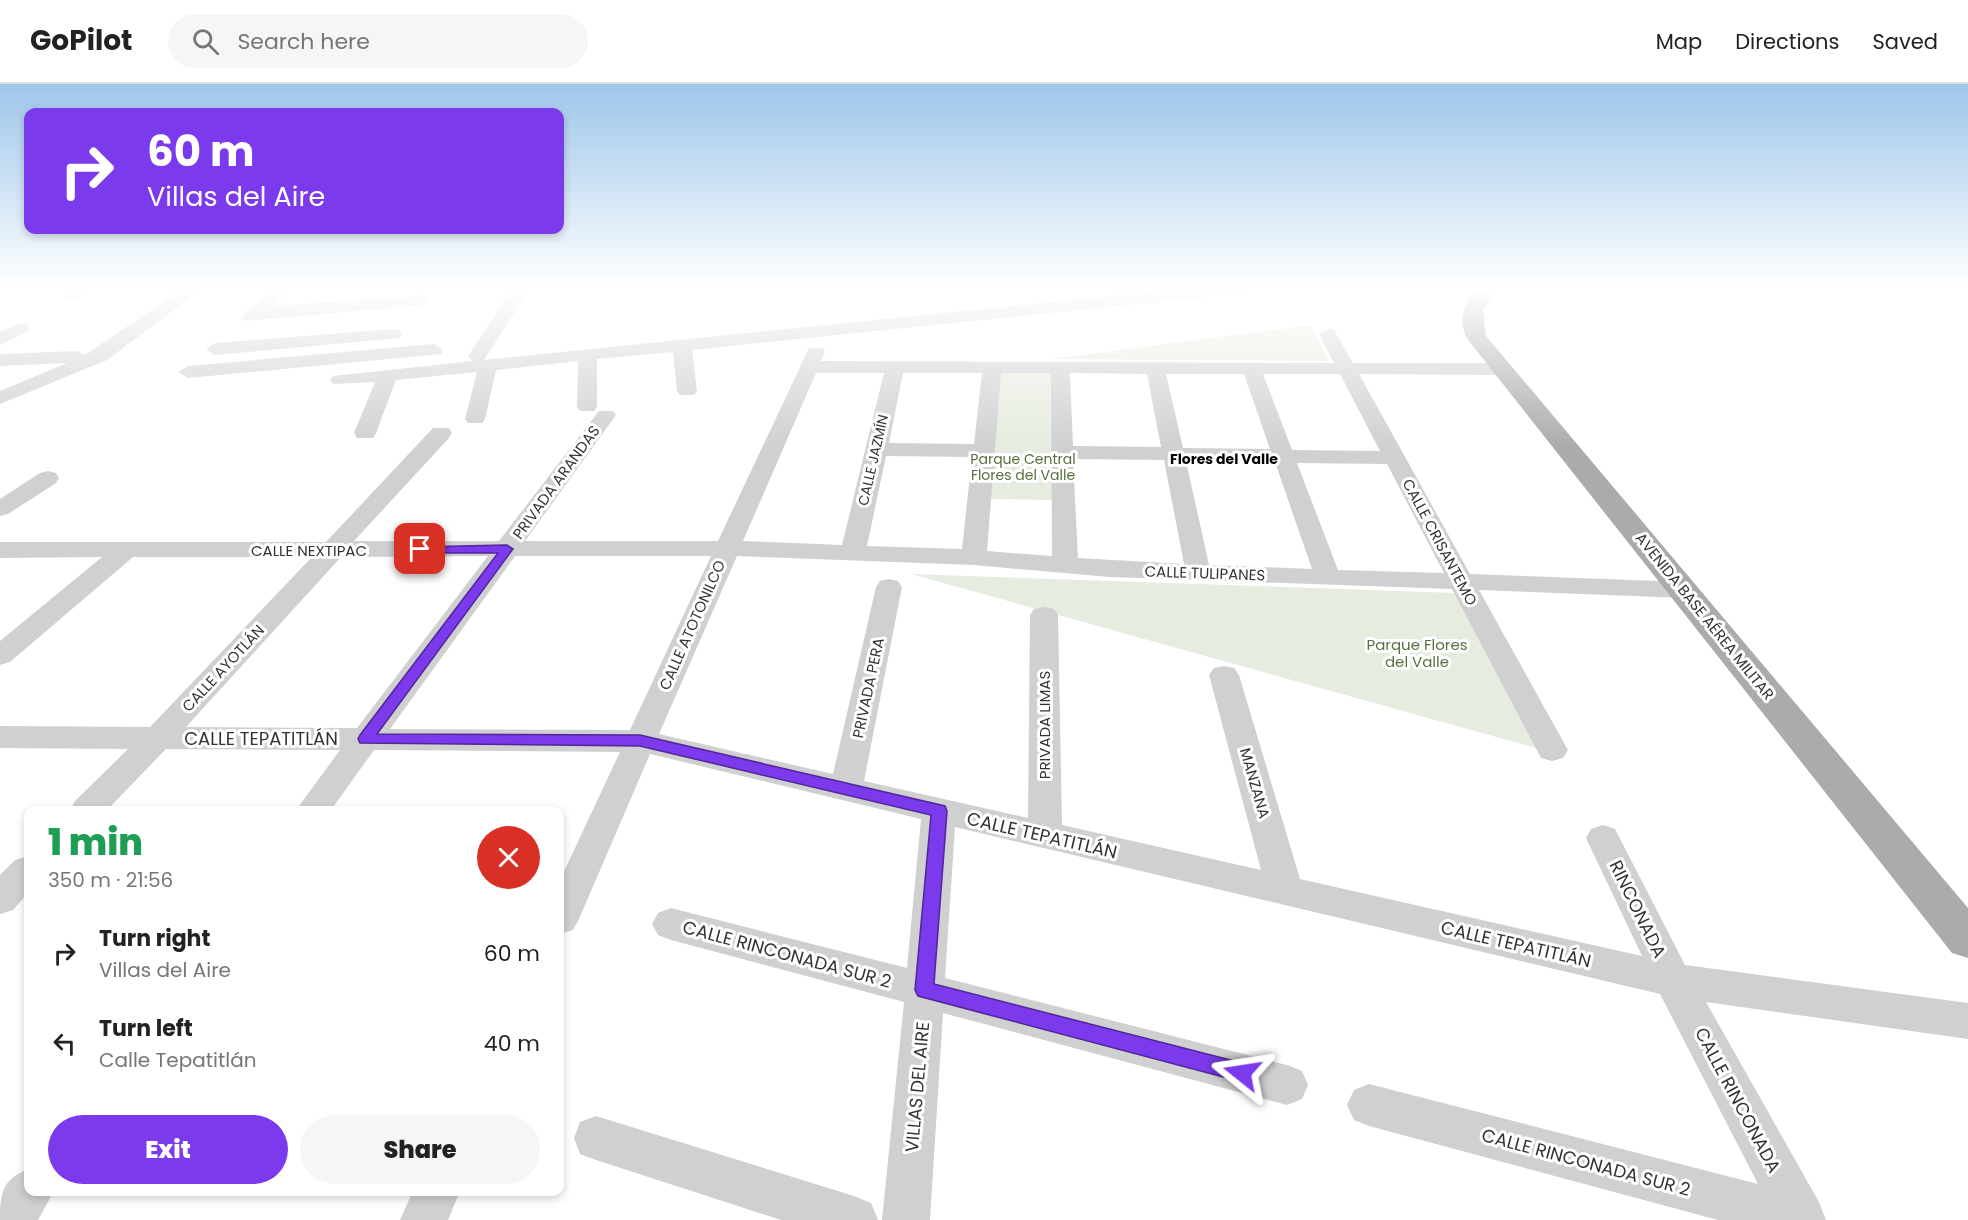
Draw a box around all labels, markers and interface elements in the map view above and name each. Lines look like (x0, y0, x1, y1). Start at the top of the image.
search box (168, 14, 588, 68)
text: GoPilot (30, 21, 132, 60)
icon: search (189, 25, 222, 58)
text: Search here (237, 26, 370, 57)
text: Map (1656, 27, 1702, 56)
text: Directions (1735, 27, 1839, 56)
text: Saved (1872, 27, 1938, 56)
text: 60 m (147, 122, 255, 181)
icon: right (48, 132, 126, 210)
text: Villas del Aire (147, 178, 325, 215)
street label: CALLE JAZMÍN (853, 412, 893, 508)
street label: PRIVADA ARANDAS (508, 421, 604, 543)
park label: Parque Central Flores del Valle (970, 449, 1076, 485)
district label: Flores del Valle (1170, 449, 1278, 469)
street label: CALLE CRISANTEMO (1398, 475, 1482, 609)
pin (394, 523, 445, 574)
street label: AVENIDA BASE AÉREA MILITAR (1631, 528, 1779, 704)
icon: arrive (403, 532, 436, 565)
street label: CALLE NEXTIPAC (251, 540, 367, 561)
street label: CALLE ATOTONILCO (654, 556, 730, 693)
street label: CALLE TULIPANES (1144, 560, 1266, 586)
street label: CALLE AYOTLÁN (177, 620, 269, 716)
park label: Parque Flores del Valle (1366, 634, 1468, 672)
street label: PRIVADA PERA (847, 636, 889, 740)
street label: PRIVADA LIMAS (1034, 671, 1055, 779)
street label: CALLE TEPATITLÁN (184, 726, 338, 751)
street label: MANZANA (1235, 745, 1275, 821)
street label: CALLE TEPATITLÁN (964, 806, 1120, 864)
text: 1 min (48, 817, 143, 868)
button: close (477, 826, 540, 889)
street label: RINCONADA (1604, 856, 1672, 962)
text: 350 m · 21:56 (48, 866, 173, 894)
street label: CALLE RINCONADA SUR 2 (680, 914, 894, 994)
street label: CALLE TEPATITLÁN (1438, 915, 1594, 973)
text: Turn right (99, 923, 210, 954)
icon: right (48, 937, 81, 970)
text: 60 m (484, 938, 540, 969)
text: Villas del Aire (99, 956, 231, 984)
text: Turn left (99, 1013, 193, 1044)
street label: VILLAS DEL AIRE (899, 1021, 935, 1153)
street label: CALLE RINCONADA (1689, 1023, 1787, 1177)
icon: left (48, 1027, 81, 1060)
text: 40 m (484, 1028, 540, 1059)
position arrow (1210, 1041, 1274, 1105)
text: Calle Tepatitlán (99, 1046, 257, 1074)
button: Exit (48, 1115, 288, 1184)
button: Share (300, 1115, 540, 1184)
street label: CALLE RINCONADA SUR 2 (1479, 1122, 1693, 1202)

